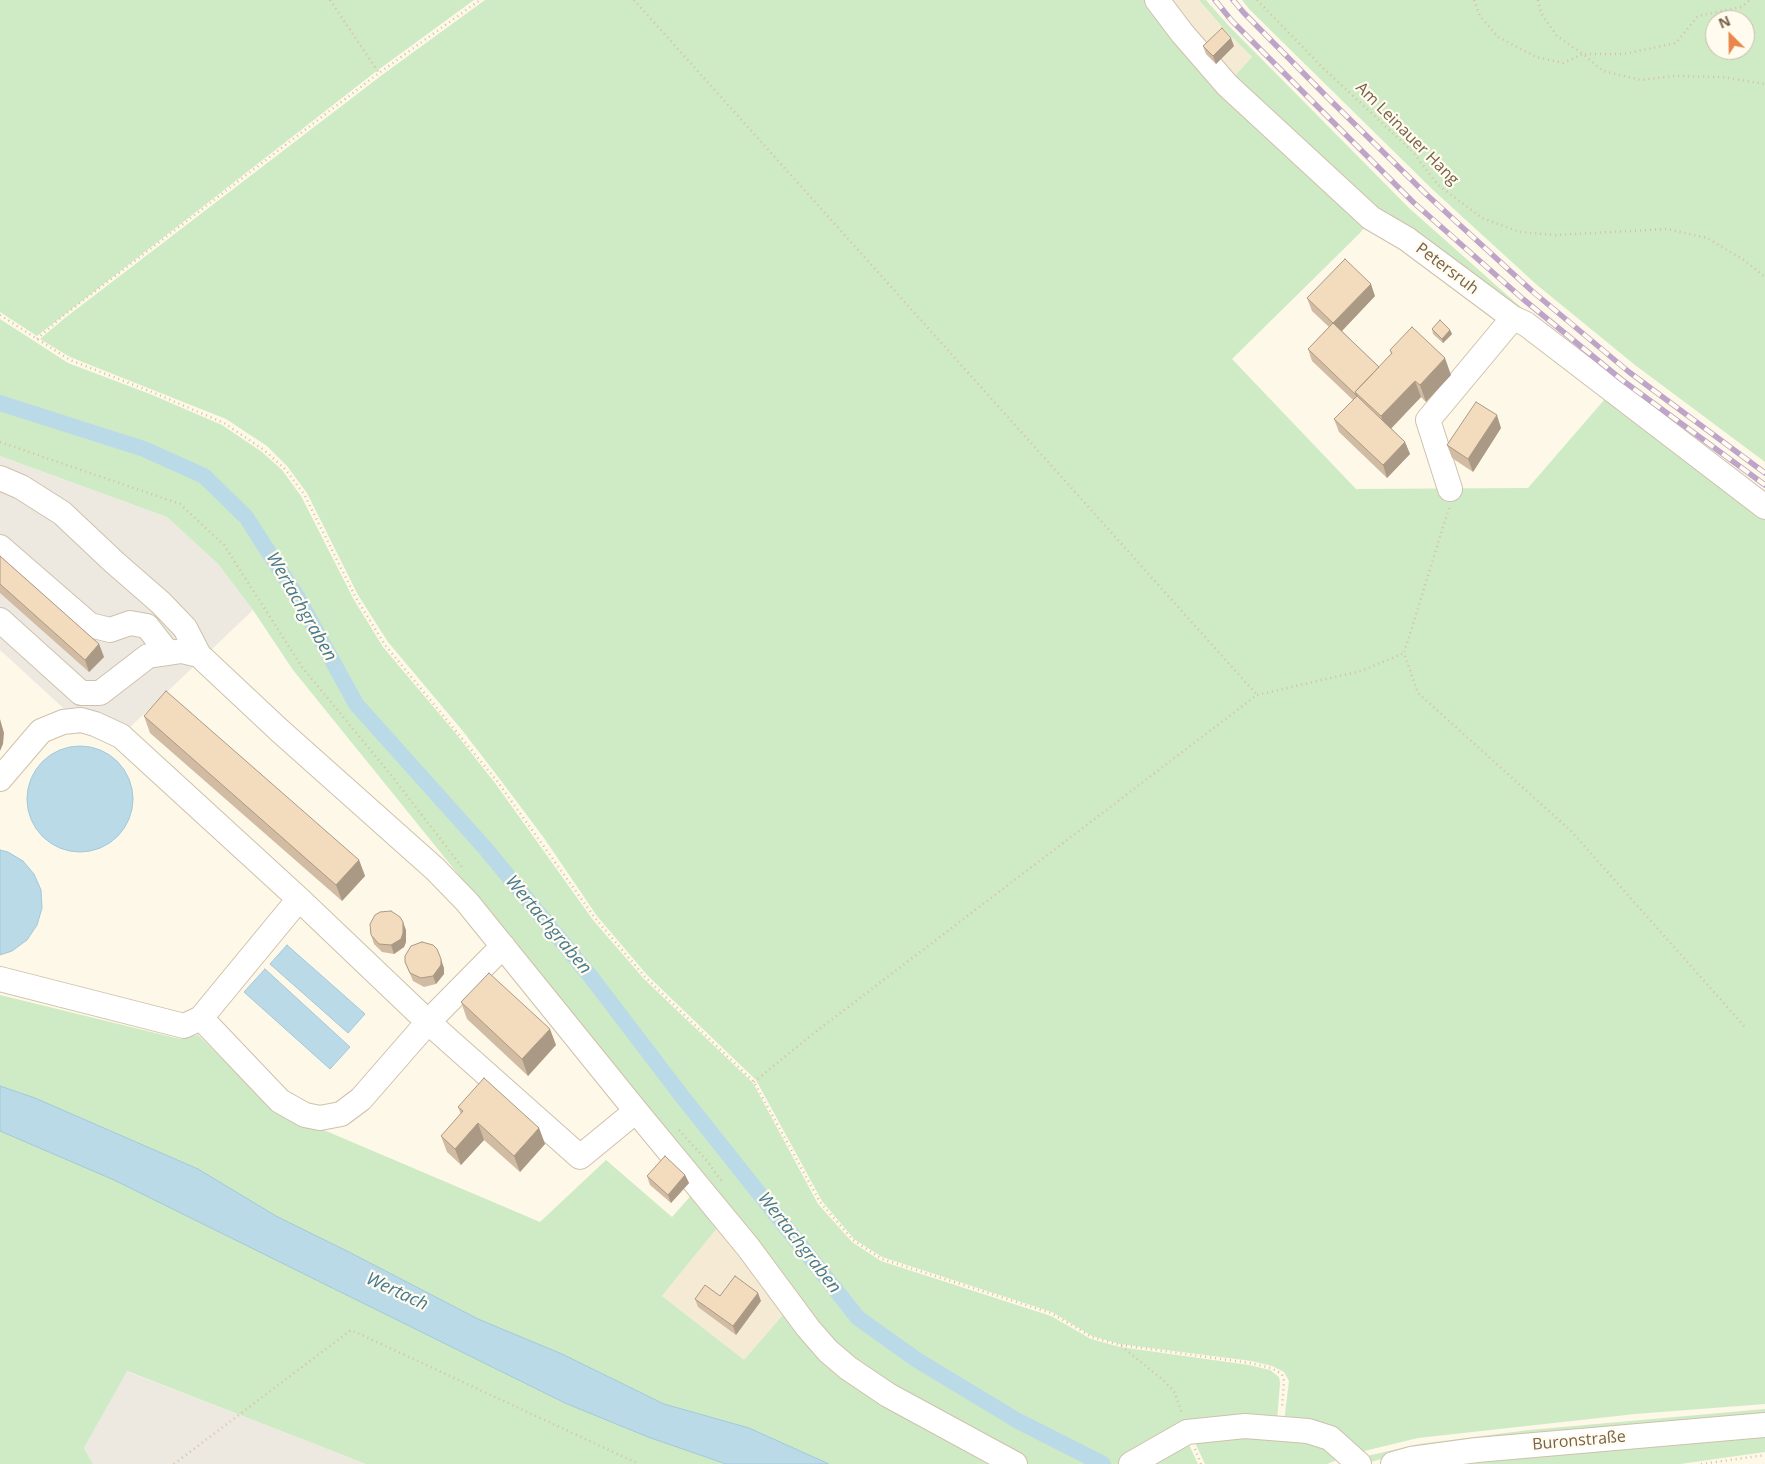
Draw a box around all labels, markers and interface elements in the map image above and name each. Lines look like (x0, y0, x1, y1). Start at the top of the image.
north arrow (1705, 10, 1755, 60)
text: N (1715, 11, 1733, 33)
street label: Am Leinauer Hang (1351, 78, 1463, 190)
street label: Petersruh (1412, 239, 1482, 299)
water label: Wertachgraben (261, 549, 341, 665)
water label: Wertachgraben (500, 871, 596, 979)
water label: Wertachgraben (753, 1188, 845, 1298)
water label: Wertach (363, 1268, 431, 1316)
street label: Buronstraße (1531, 1427, 1627, 1455)

